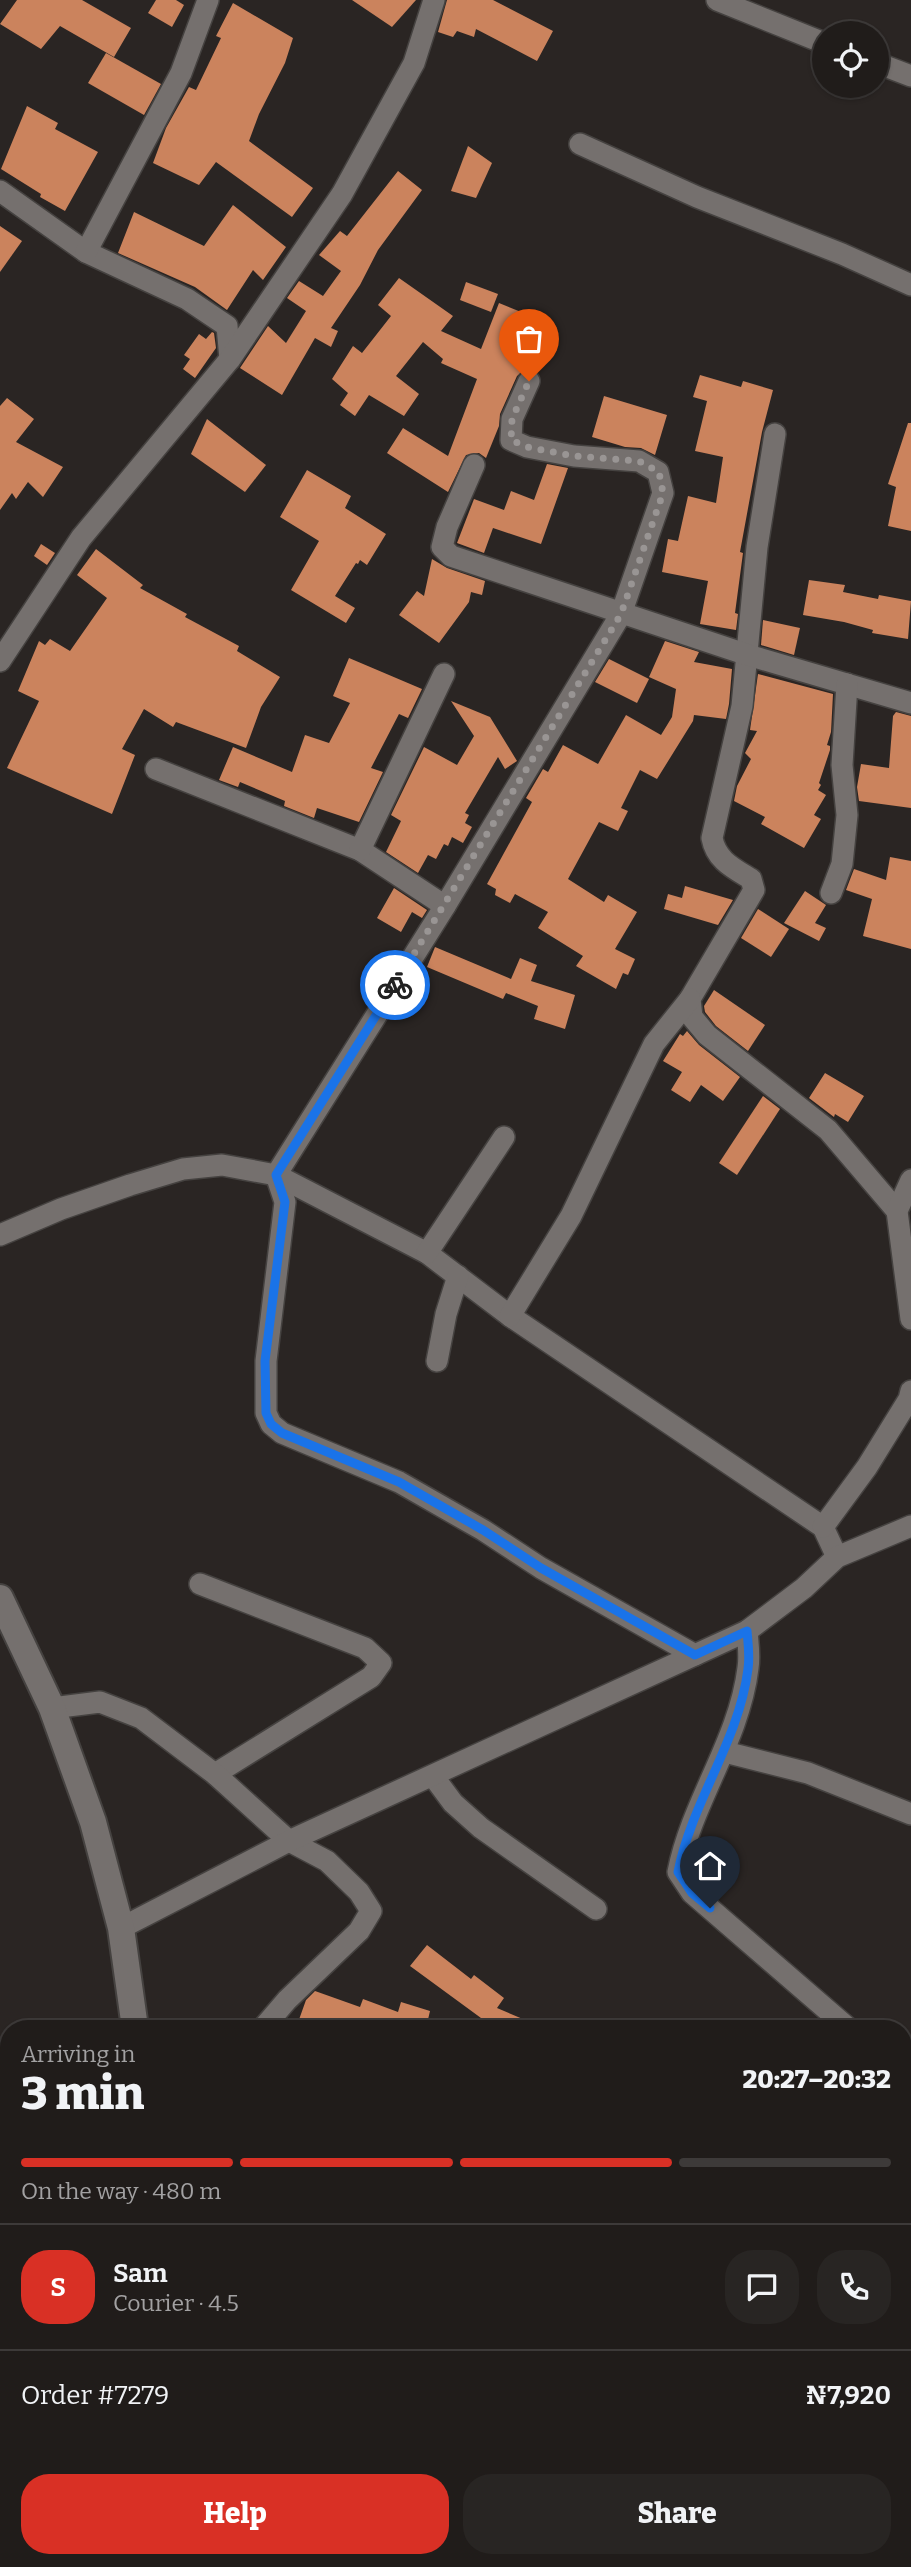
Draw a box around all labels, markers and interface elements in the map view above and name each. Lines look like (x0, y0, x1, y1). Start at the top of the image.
map controls (812, 21, 889, 98)
button: locate (812, 21, 889, 98)
pin (499, 309, 559, 381)
icon: bag (510, 320, 548, 358)
courier (360, 950, 430, 1020)
icon: bike (376, 966, 414, 1004)
pin (680, 1836, 740, 1908)
icon: home (691, 1847, 729, 1885)
text: Arriving in (21, 2040, 135, 2068)
text: 20:27–20:32 (742, 2064, 891, 2095)
text: 3 min (21, 2066, 144, 2121)
text: On the way · 480 m (21, 2177, 221, 2205)
button: chat (725, 2250, 799, 2324)
button: phone (817, 2250, 891, 2324)
text: Sam (113, 2258, 168, 2289)
text: S (50, 2272, 66, 2303)
text: Courier · 4.5 (113, 2289, 239, 2317)
text: Order #7279 (21, 2380, 169, 2411)
text: ₦7,920 (805, 2380, 891, 2411)
button: Help (21, 2474, 449, 2554)
button: Share (463, 2474, 891, 2554)

